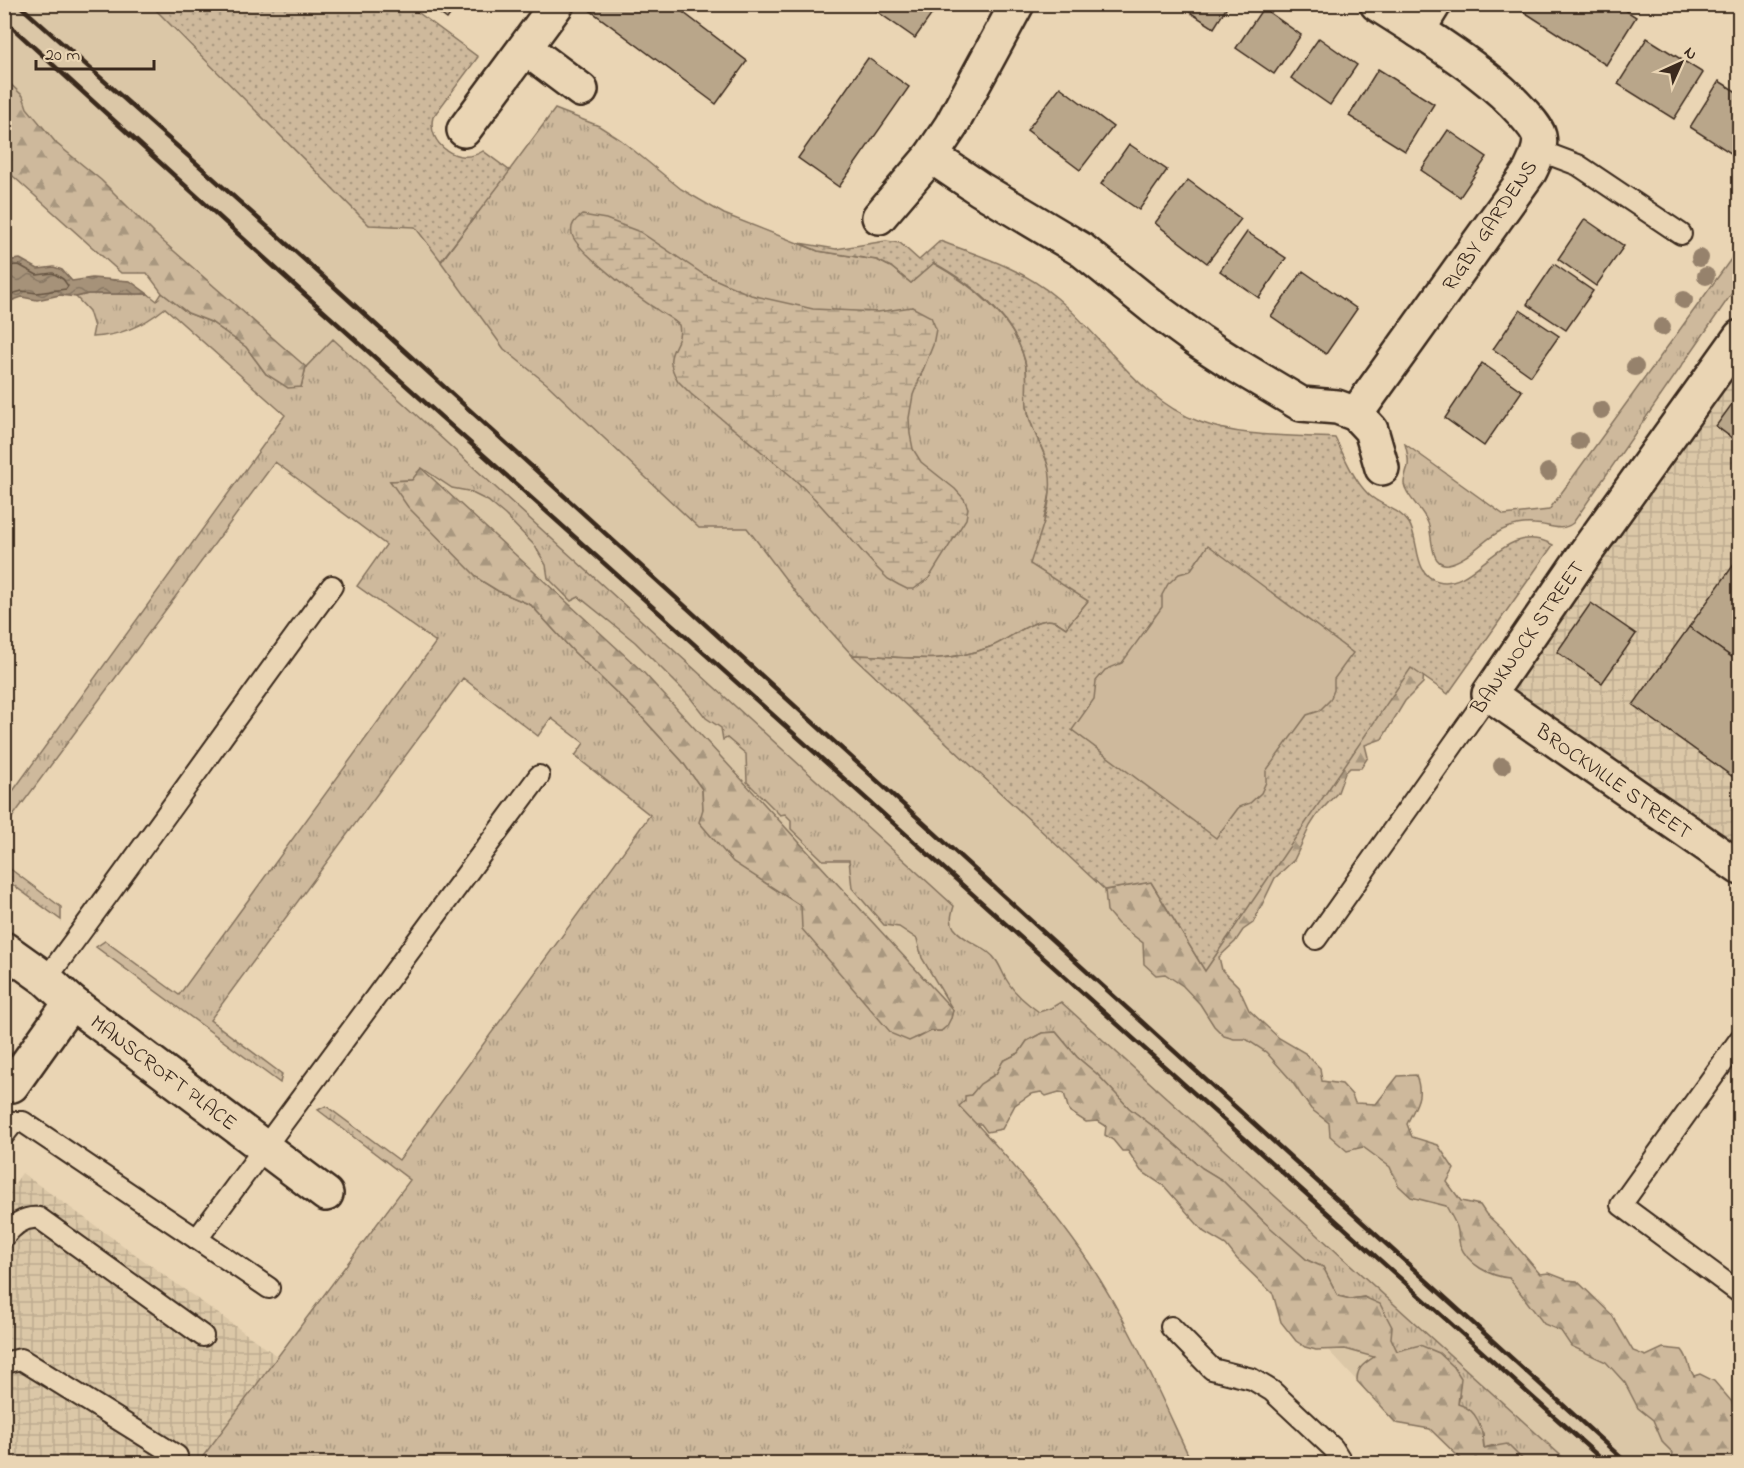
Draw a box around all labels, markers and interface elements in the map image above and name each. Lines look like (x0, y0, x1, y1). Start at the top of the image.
scale bar (36, 33, 154, 71)
north arrow (1651, 33, 1711, 93)
text: N (1678, 41, 1703, 66)
text: 20 m (45, 43, 80, 69)
street label: RIGBY GARDENS (1436, 155, 1546, 298)
street label: BANKNOCK STREET (1464, 555, 1593, 722)
street label: BROCKVILLE STREET (1528, 717, 1697, 848)
street label: MANSCROFT PLACE (83, 1008, 242, 1139)

